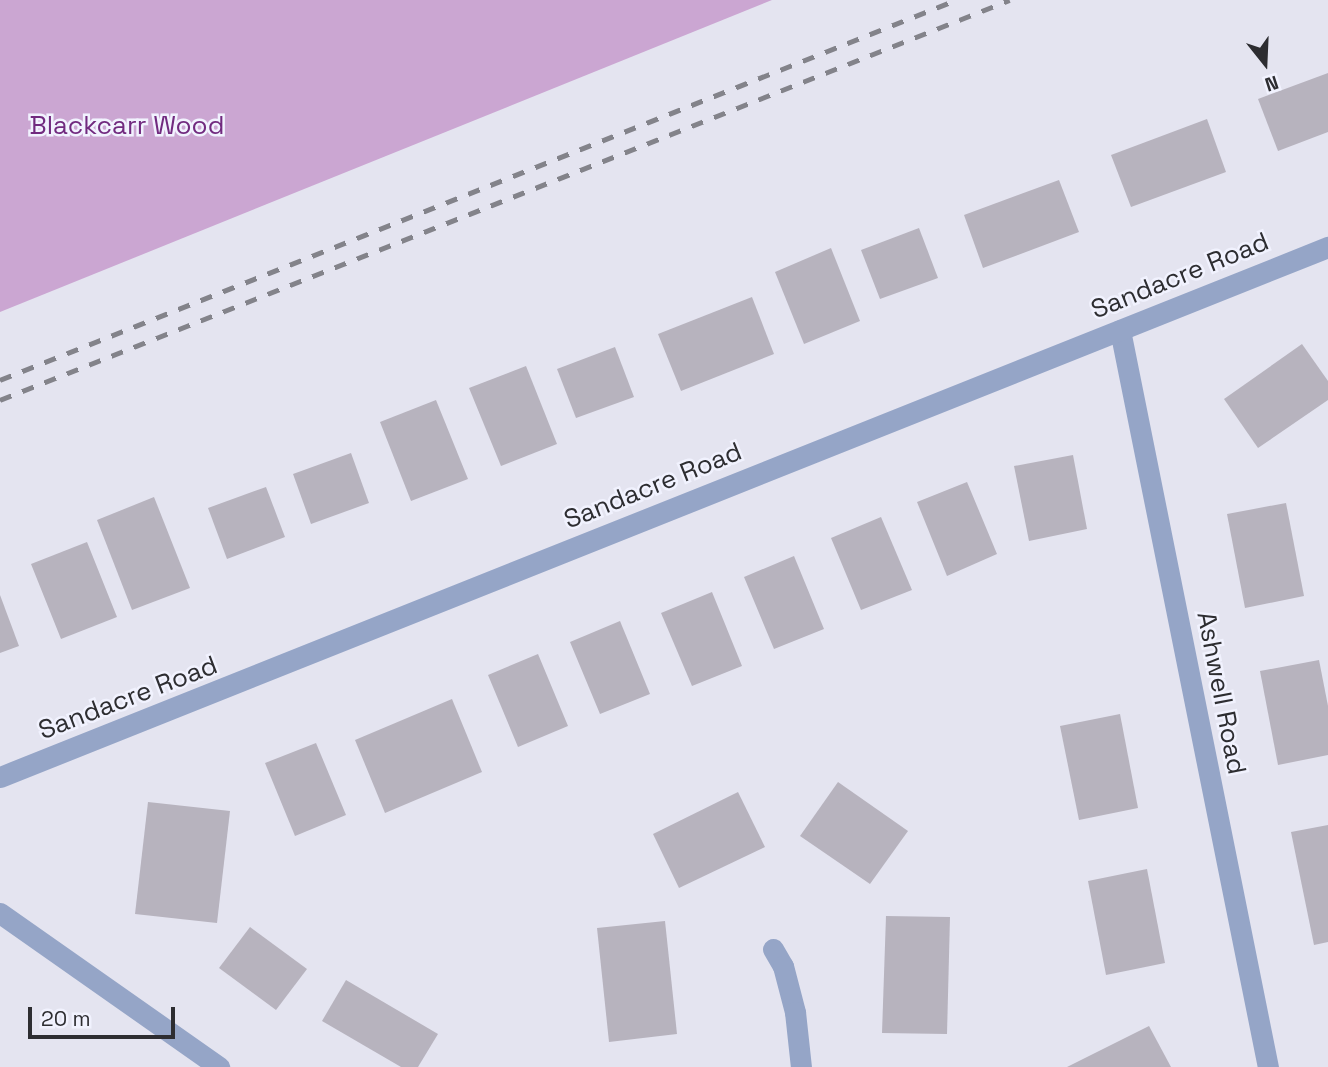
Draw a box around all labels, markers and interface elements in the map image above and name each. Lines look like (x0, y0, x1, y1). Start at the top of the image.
north arrow (1230, 28, 1300, 98)
text: N (1262, 70, 1282, 97)
park label: Blackcarr Wood (29, 110, 225, 142)
street label: Sandacre Road (1087, 226, 1273, 326)
street label: Sandacre Road (560, 436, 746, 536)
street label: Ashwell Road (1190, 609, 1252, 777)
street label: Sandacre Road (34, 650, 222, 746)
scale bar (32, 993, 178, 1038)
text: 20 m (41, 1005, 91, 1032)

